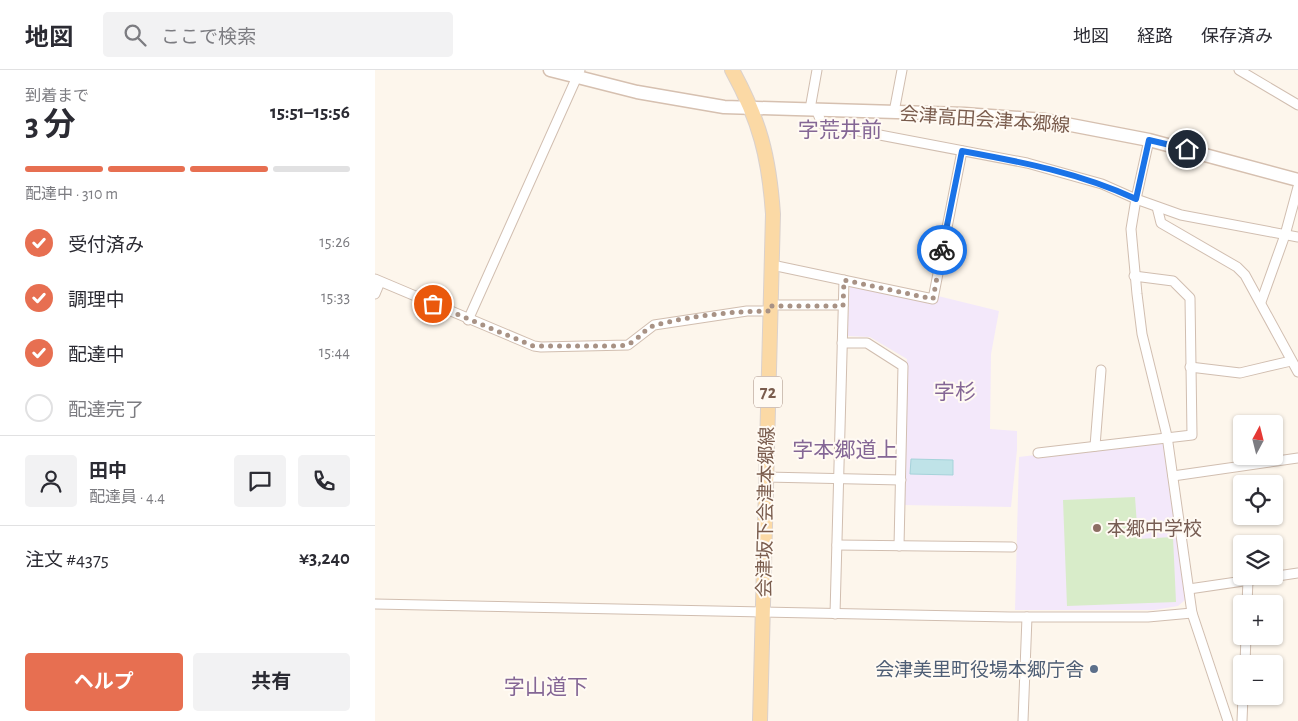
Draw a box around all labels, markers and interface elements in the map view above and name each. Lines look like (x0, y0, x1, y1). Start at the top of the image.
search box (103, 12, 453, 57)
icon: search (121, 21, 149, 49)
text: 地図 (25, 26, 73, 50)
text: ここで検索 (161, 28, 256, 47)
text: 地図 (1073, 28, 1109, 46)
text: 経路 (1137, 28, 1173, 46)
text: 保存済み (1201, 28, 1273, 46)
text: 到着まで (25, 88, 89, 104)
text: 15:51–15:56 (270, 103, 350, 122)
street label: 会津高田会津本郷線 (899, 104, 1071, 136)
text: 3 分 (25, 109, 76, 141)
district label: 字荒井前 (798, 119, 882, 141)
pin (1166, 128, 1208, 170)
icon: home (1173, 135, 1201, 163)
text: 配達中 · 310 m (25, 186, 118, 202)
courier (917, 225, 967, 275)
icon: check (25, 229, 53, 257)
text: 15:26 (319, 234, 350, 250)
text: 受付済み (68, 236, 144, 255)
icon: bike (928, 236, 956, 264)
pin (412, 283, 454, 325)
icon: check (25, 284, 53, 312)
text: 15:33 (321, 289, 350, 305)
icon: bag (419, 290, 447, 318)
text: 調理中 (68, 291, 125, 310)
icon: check (25, 339, 53, 367)
text: 15:44 (319, 344, 350, 360)
text: 配達中 (68, 346, 125, 365)
road number: 72 (754, 376, 782, 408)
district label: 字杉 (934, 381, 976, 403)
text: 配達完了 (68, 401, 144, 420)
north arrow (1233, 415, 1283, 465)
map controls (1233, 415, 1283, 705)
street label: 会津坂下会津本郷線 (755, 426, 777, 598)
district label: 字本郷道上 (793, 439, 898, 461)
button: person (25, 455, 77, 507)
button: chat (234, 455, 286, 507)
button: phone (298, 455, 350, 507)
text: 田中 (89, 462, 127, 481)
button: locate (1233, 475, 1283, 525)
text: 配達員 · 4.4 (89, 489, 165, 505)
place label: 本郷中学校 (1107, 518, 1202, 539)
marker: 本郷中学校 (1091, 522, 1103, 534)
button: layers (1233, 535, 1283, 585)
text: ¥3,240 (299, 549, 350, 568)
text: 注文 #4375 (25, 551, 109, 570)
button: + (1233, 595, 1283, 645)
button: ヘルプ (25, 653, 183, 711)
button: 共有 (193, 653, 350, 711)
button: − (1233, 655, 1283, 705)
place label: 会津美里町役場本郷庁舎 (875, 659, 1084, 680)
marker: 会津美里町役場本郷庁舎 (1088, 663, 1100, 675)
district label: 字山道下 (504, 676, 588, 698)

